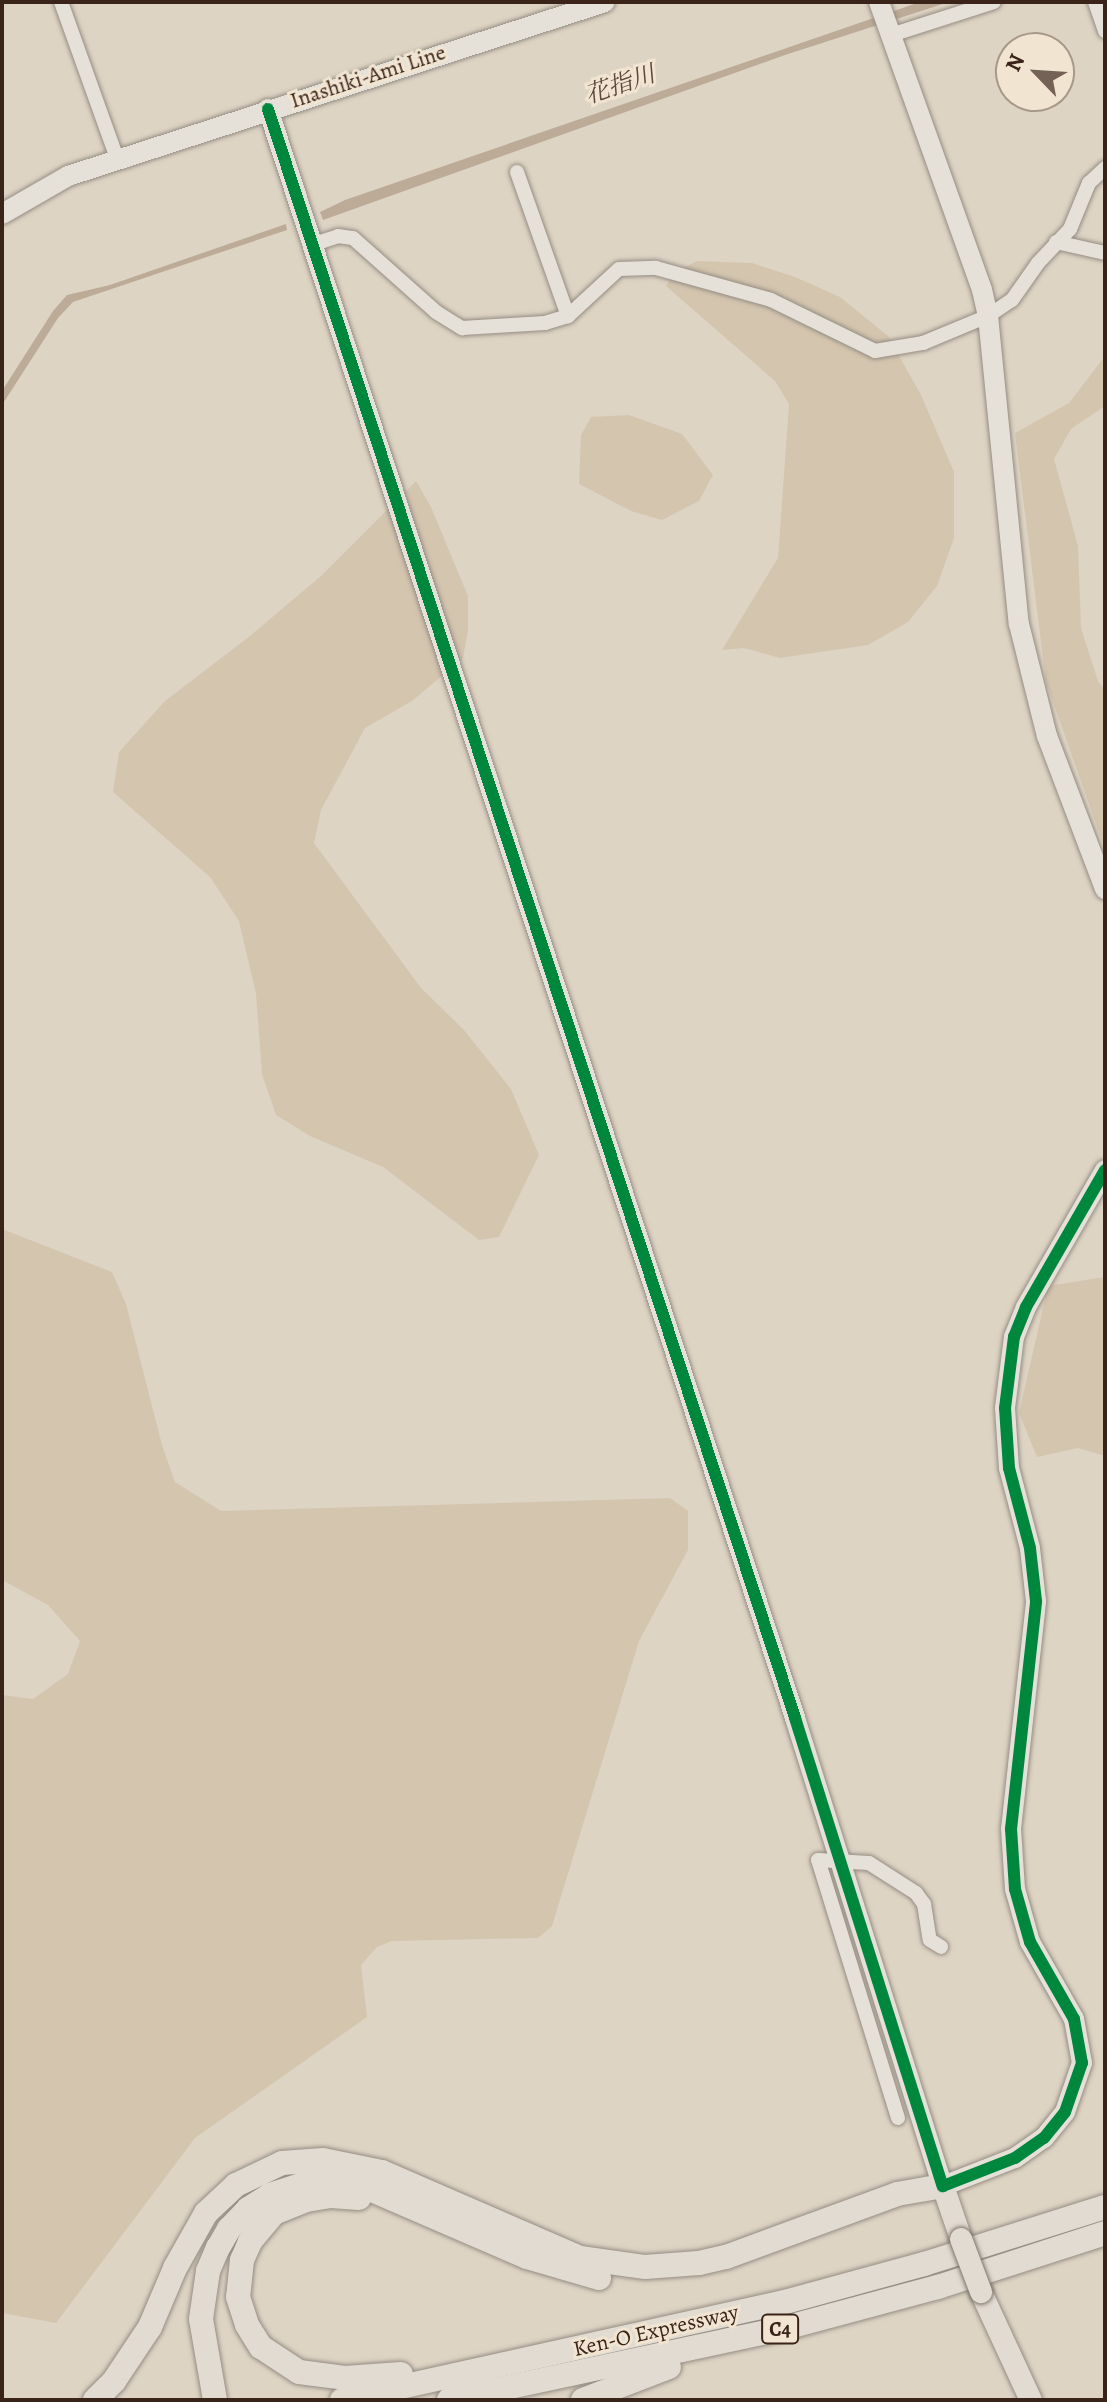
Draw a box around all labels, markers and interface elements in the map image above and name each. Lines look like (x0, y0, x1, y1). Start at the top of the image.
north arrow (995, 32, 1075, 112)
street label: Inashiki-Ami Line (287, 39, 449, 115)
text: N (998, 49, 1032, 76)
water label: 花指川 (581, 60, 659, 110)
street label: Ken-O Expressway (571, 2299, 741, 2363)
road number: C4 (760, 2313, 800, 2345)

